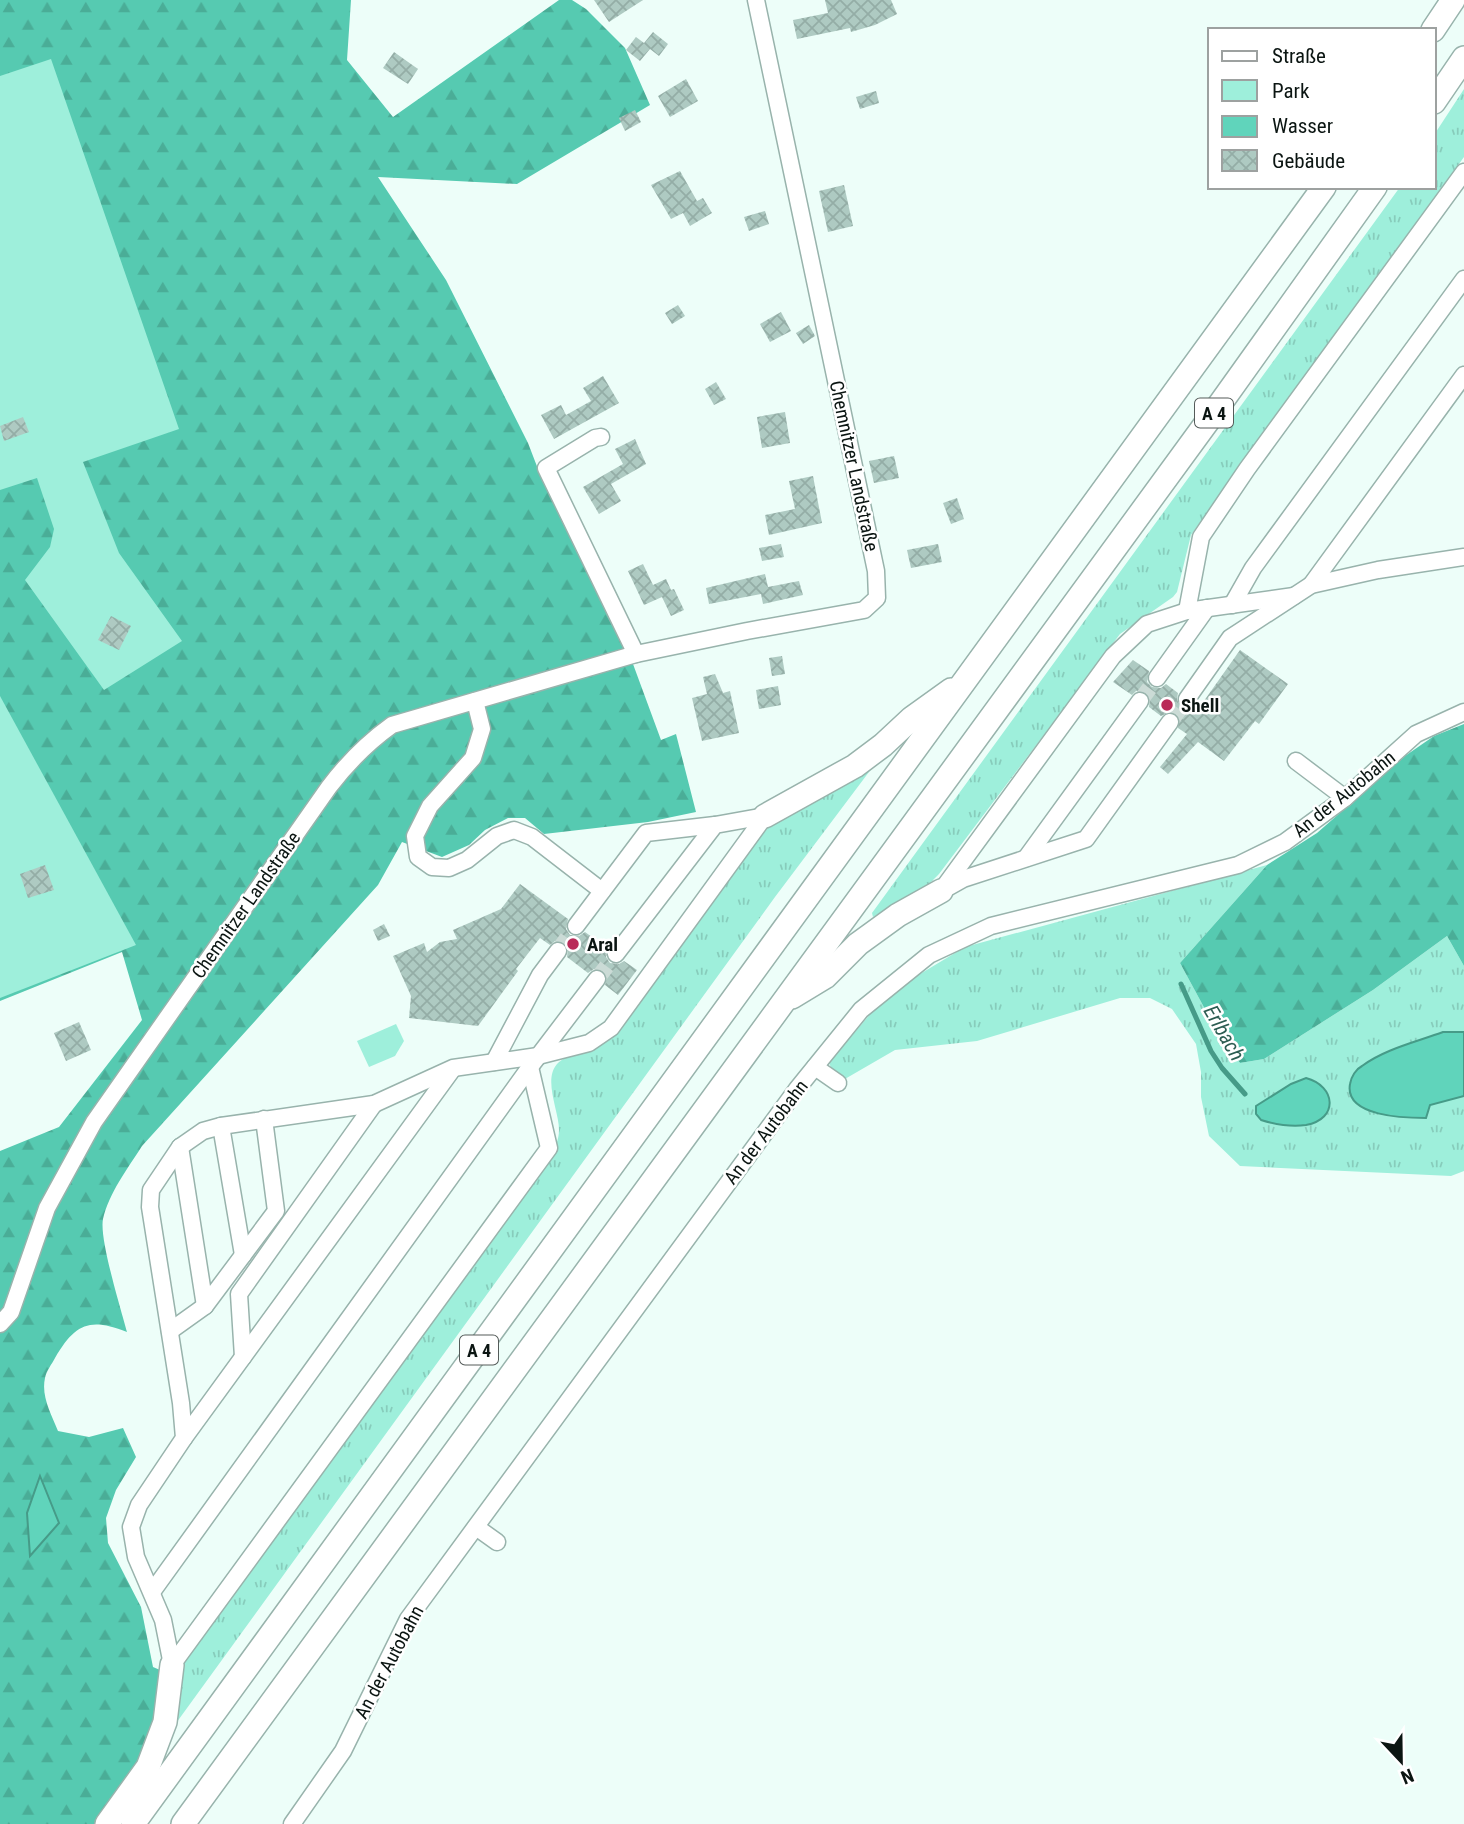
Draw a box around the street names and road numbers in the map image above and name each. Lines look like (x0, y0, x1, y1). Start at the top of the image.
street label: Chemnitzer Landstraße (825, 379, 883, 554)
road number: A 4 (1195, 398, 1233, 428)
street label: An der Autobahn (1288, 746, 1400, 842)
street label: Chemnitzer Landstraße (187, 827, 305, 983)
street label: An der Autobahn (719, 1075, 813, 1189)
road number: A 4 (460, 1336, 498, 1364)
street label: An der Autobahn (350, 1601, 428, 1723)

